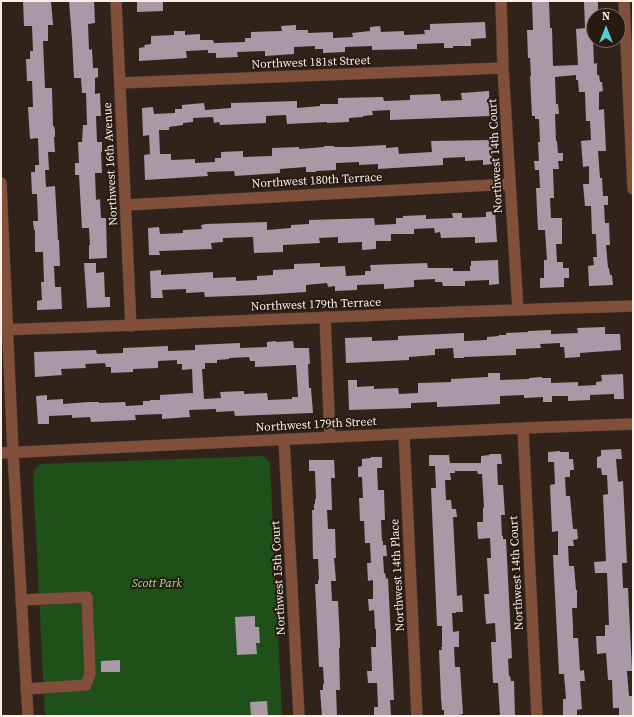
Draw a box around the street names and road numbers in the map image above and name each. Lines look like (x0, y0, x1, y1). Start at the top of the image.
street label: Northwest 181st Street (251, 54, 371, 72)
street label: Northwest 14th Court (486, 98, 506, 214)
street label: Northwest 16th Avenue (101, 102, 121, 226)
street label: Northwest 180th Terrace (251, 170, 383, 192)
street label: Northwest 179th Terrace (250, 296, 382, 314)
street label: Northwest 179th Street (255, 415, 377, 435)
street label: Northwest 14th Court (507, 515, 527, 631)
street label: Northwest 14th Place (388, 518, 408, 632)
street label: Northwest 15th Court (269, 520, 289, 636)

